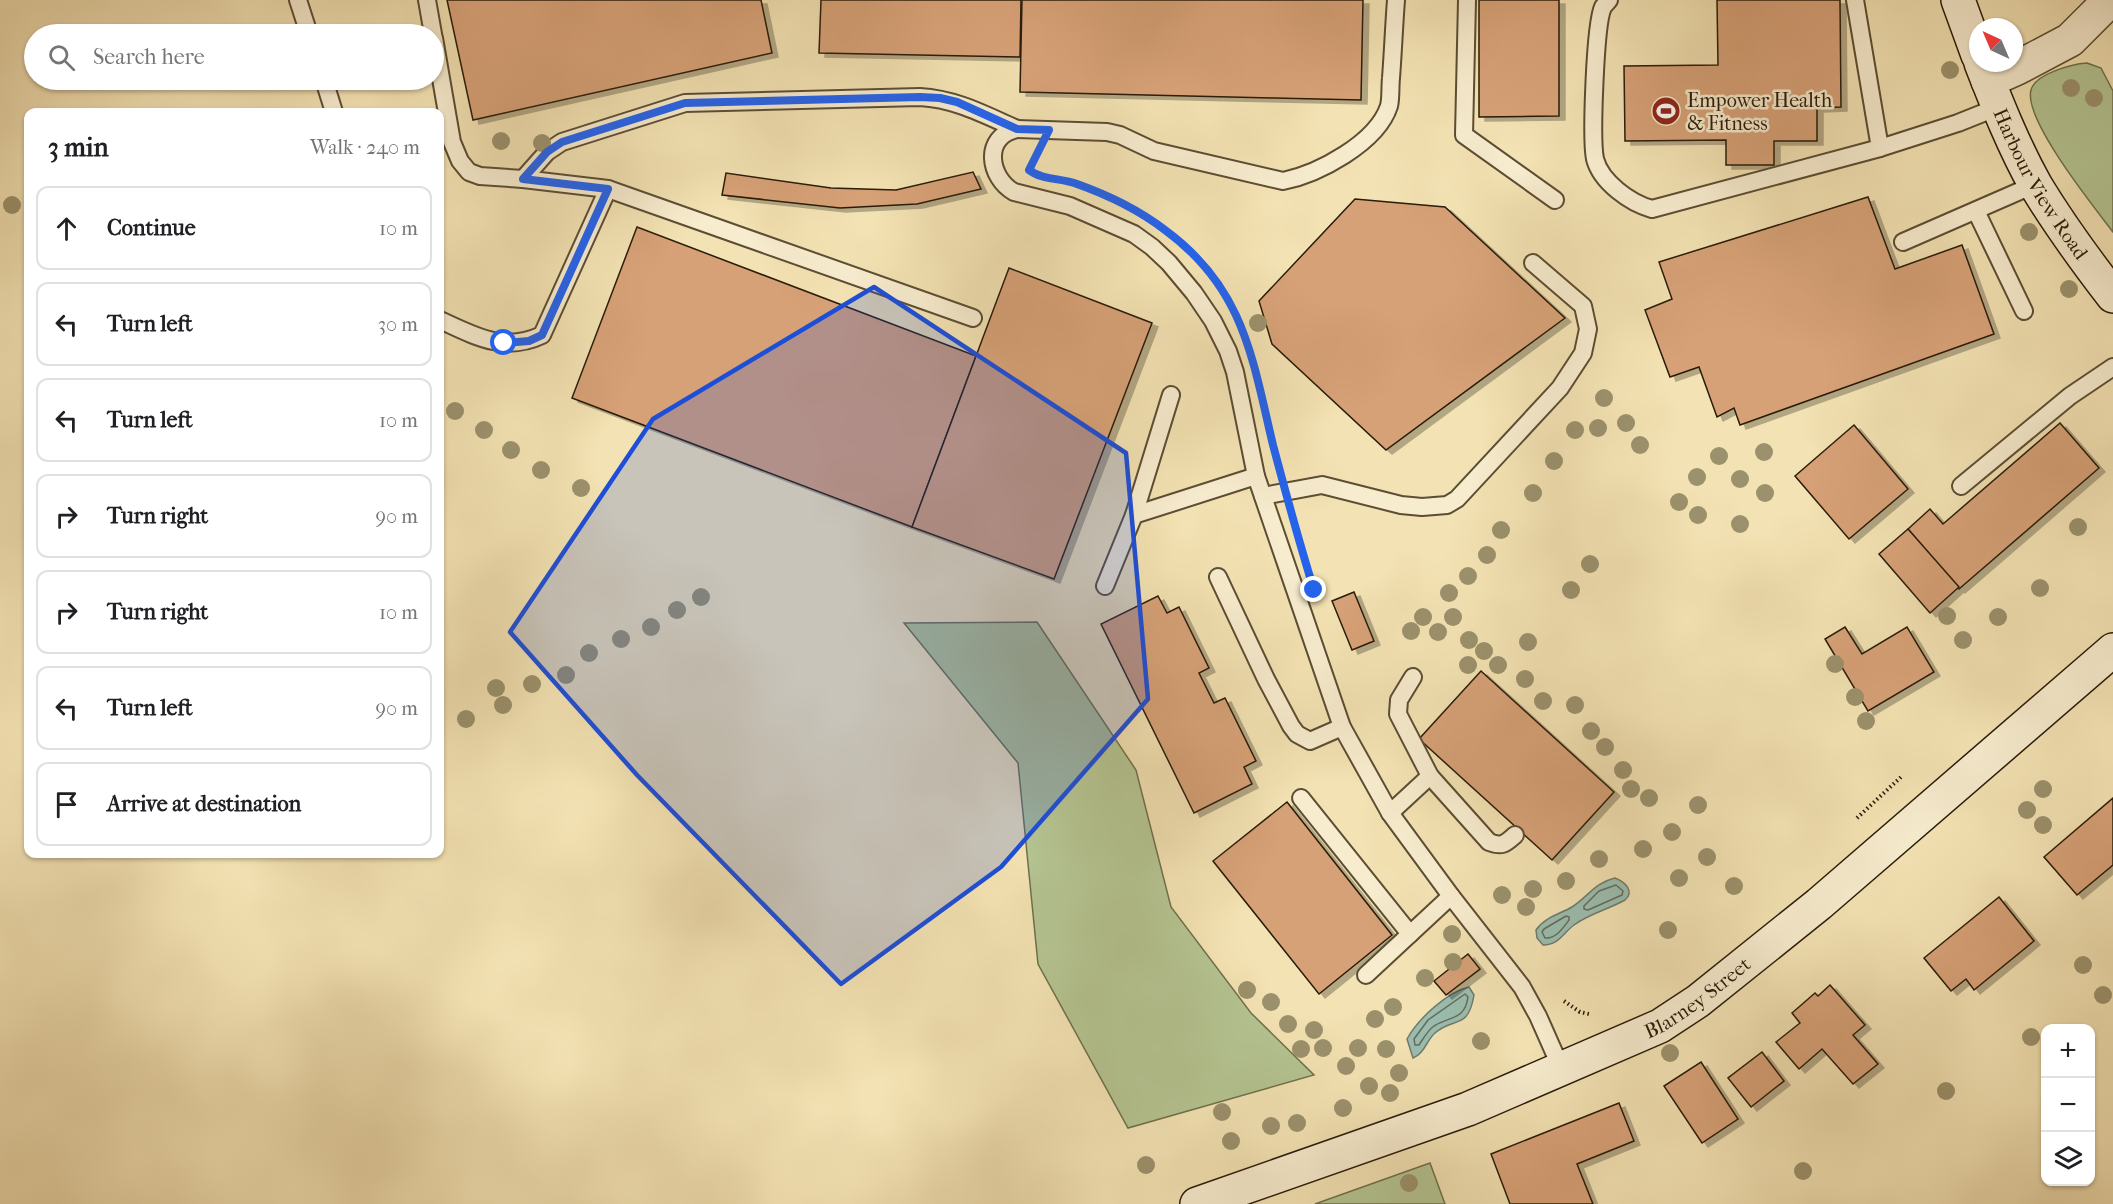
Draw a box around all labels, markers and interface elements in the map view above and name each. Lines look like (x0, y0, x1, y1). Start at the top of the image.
north arrow (1969, 18, 2023, 72)
search box (24, 24, 444, 90)
icon: search (45, 41, 78, 74)
text: Search here (93, 44, 205, 70)
place label: Empower Health & Fitness (1687, 89, 1833, 135)
sports icon: Empower Health & Fitness (1650, 95, 1682, 127)
street label: Harbour View Road (1988, 105, 2093, 265)
text: 3 min (48, 132, 109, 163)
text: Walk · 240 m (310, 136, 420, 159)
icon: ahead (50, 212, 83, 245)
text: Continue (107, 215, 196, 241)
text: 10 m (379, 217, 418, 240)
icon: left (50, 308, 83, 341)
text: Turn left (107, 311, 193, 337)
text: 30 m (378, 313, 418, 336)
route start (490, 329, 516, 355)
icon: left (50, 404, 83, 437)
text: Turn left (107, 407, 193, 433)
text: 10 m (379, 409, 418, 432)
icon: right (50, 500, 83, 533)
text: Turn right (107, 503, 208, 529)
text: 90 m (376, 505, 418, 528)
route end (1300, 576, 1326, 602)
icon: right (50, 596, 83, 629)
text: Turn right (107, 599, 208, 625)
text: 10 m (379, 601, 418, 624)
icon: left (50, 692, 83, 725)
text: Turn left (107, 695, 193, 721)
text: 90 m (376, 697, 418, 720)
icon: arrive (50, 788, 83, 821)
text: Arrive at destination (107, 791, 301, 817)
street label: Blarney Street (1641, 953, 1755, 1043)
map controls (2041, 1024, 2095, 1186)
button: + (2041, 1024, 2095, 1078)
button: − (2041, 1078, 2095, 1132)
button: layers (2041, 1132, 2095, 1186)

